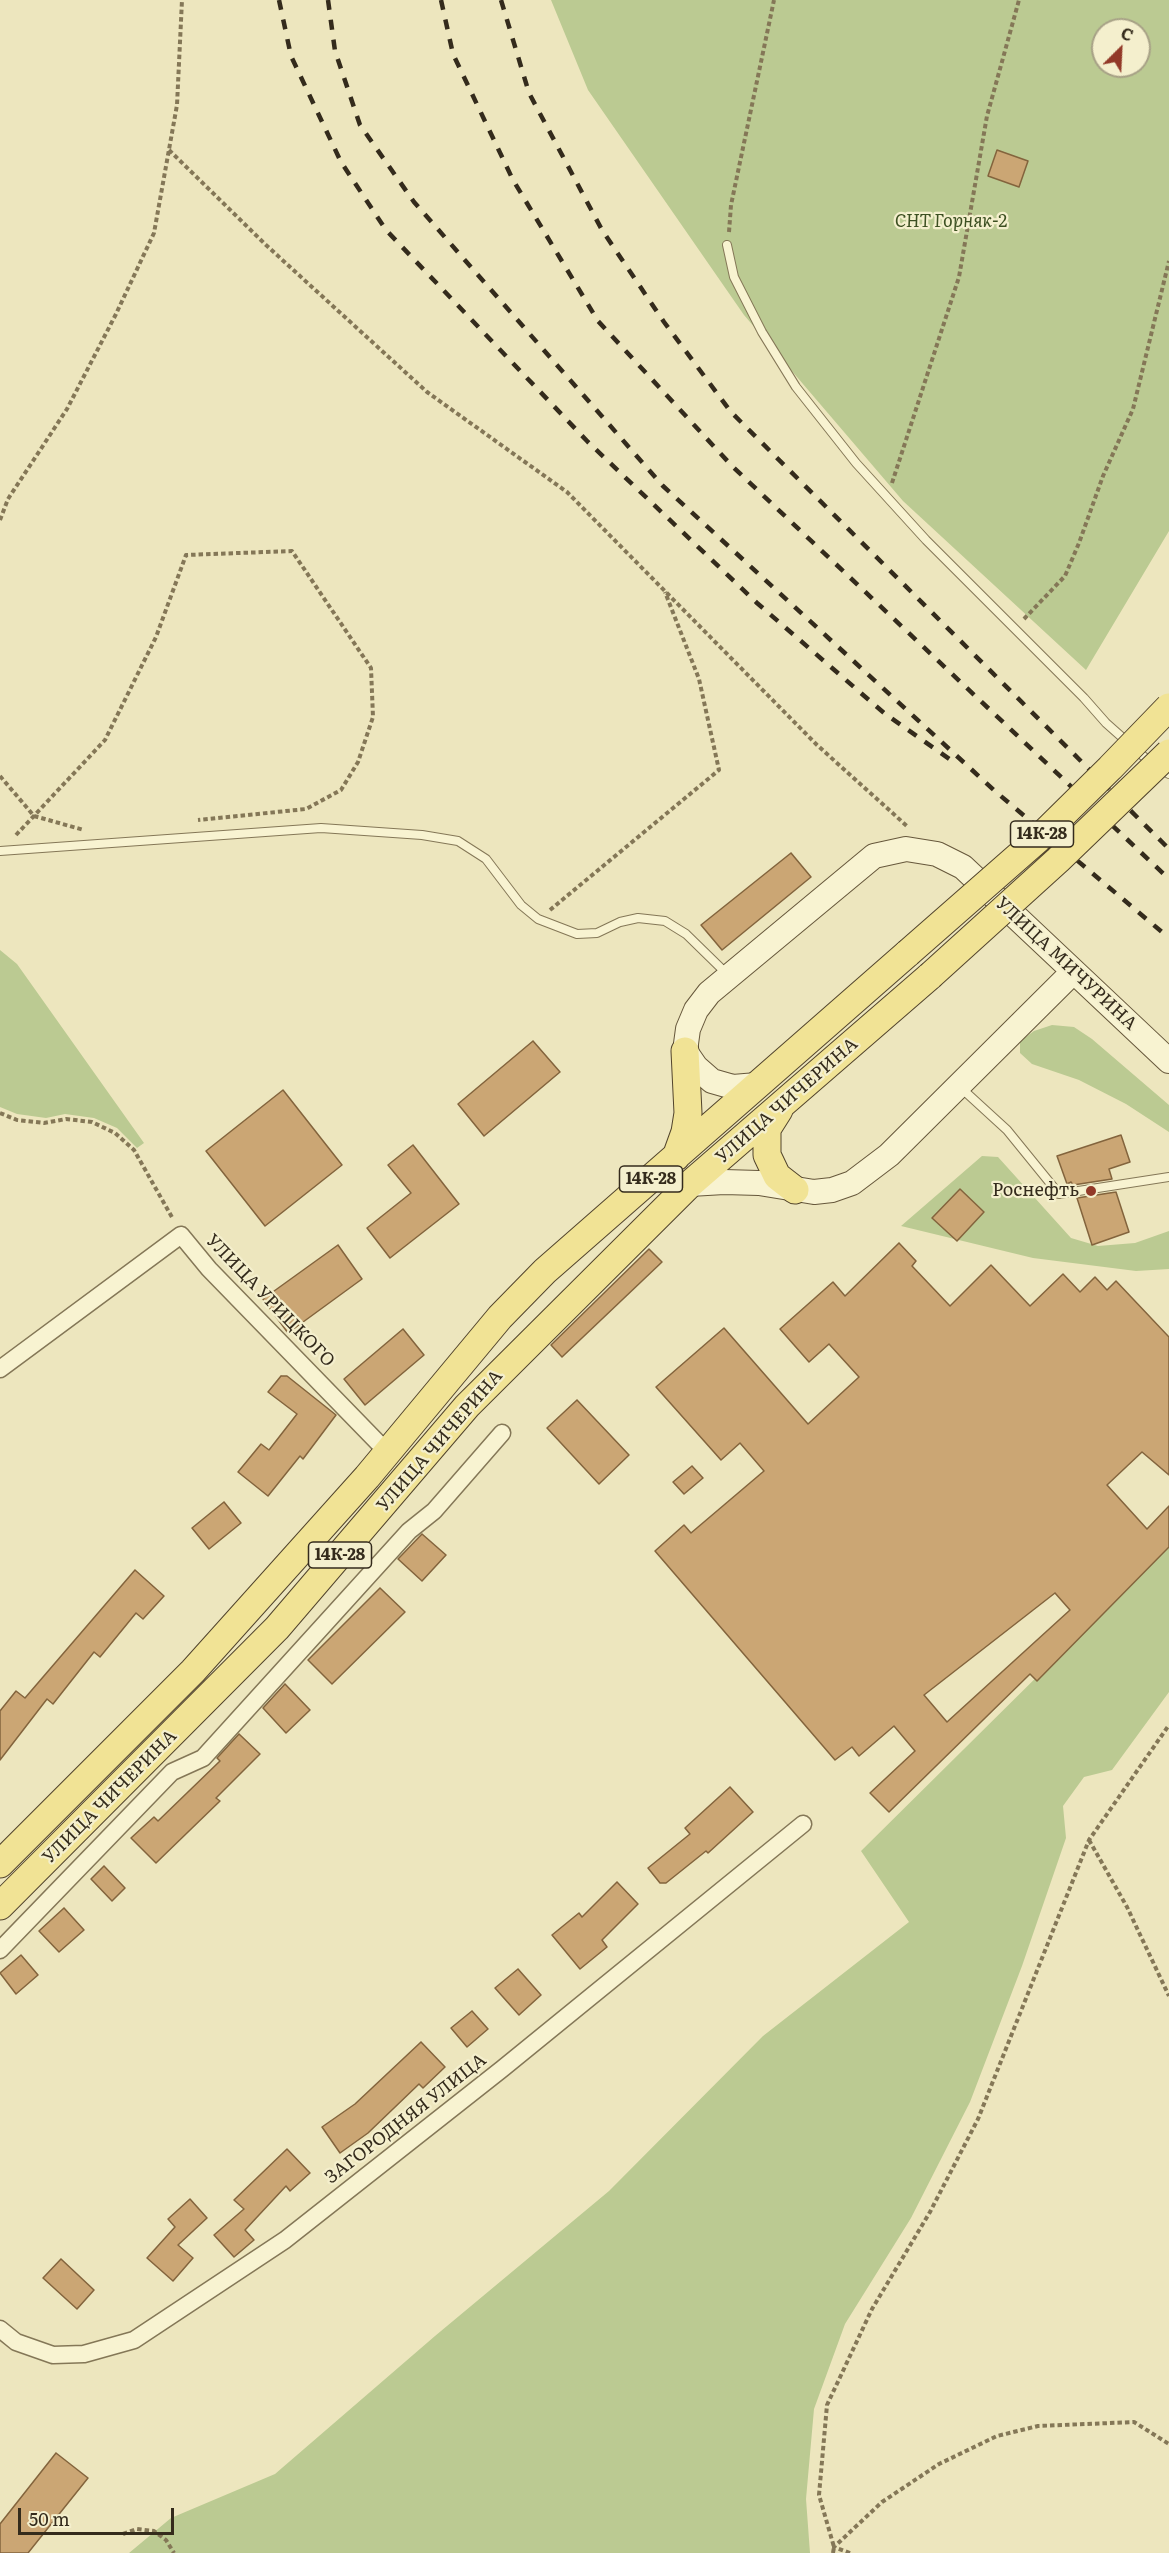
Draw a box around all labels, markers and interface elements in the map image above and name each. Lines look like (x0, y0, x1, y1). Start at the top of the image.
north arrow (1091, 18, 1151, 78)
text: С (1117, 20, 1138, 47)
park label: СНТ Горняк-2 (895, 211, 1007, 233)
road number: 14К-28 (1010, 821, 1074, 847)
street label: УЛИЦА МИЧУРИНА (991, 893, 1141, 1035)
street label: УЛИЦА ЧИЧЕРИНА (712, 1034, 862, 1168)
road number: 14К-28 (620, 1166, 682, 1192)
place label: Роснефть (992, 1180, 1079, 1202)
marker: Роснефть (1084, 1184, 1098, 1198)
street label: УЛИЦА УРИЦКОГО (201, 1230, 339, 1372)
street label: УЛИЦА ЧИЧЕРИНА (373, 1366, 507, 1516)
road number: 14К-28 (308, 1542, 372, 1568)
street label: УЛИЦА ЧИЧЕРИНА (38, 1725, 182, 1869)
street label: ЗАГОРОДНЯЯ УЛИЦА (321, 2049, 491, 2189)
scale bar (21, 2496, 177, 2534)
text: 50 m (29, 2505, 70, 2532)

